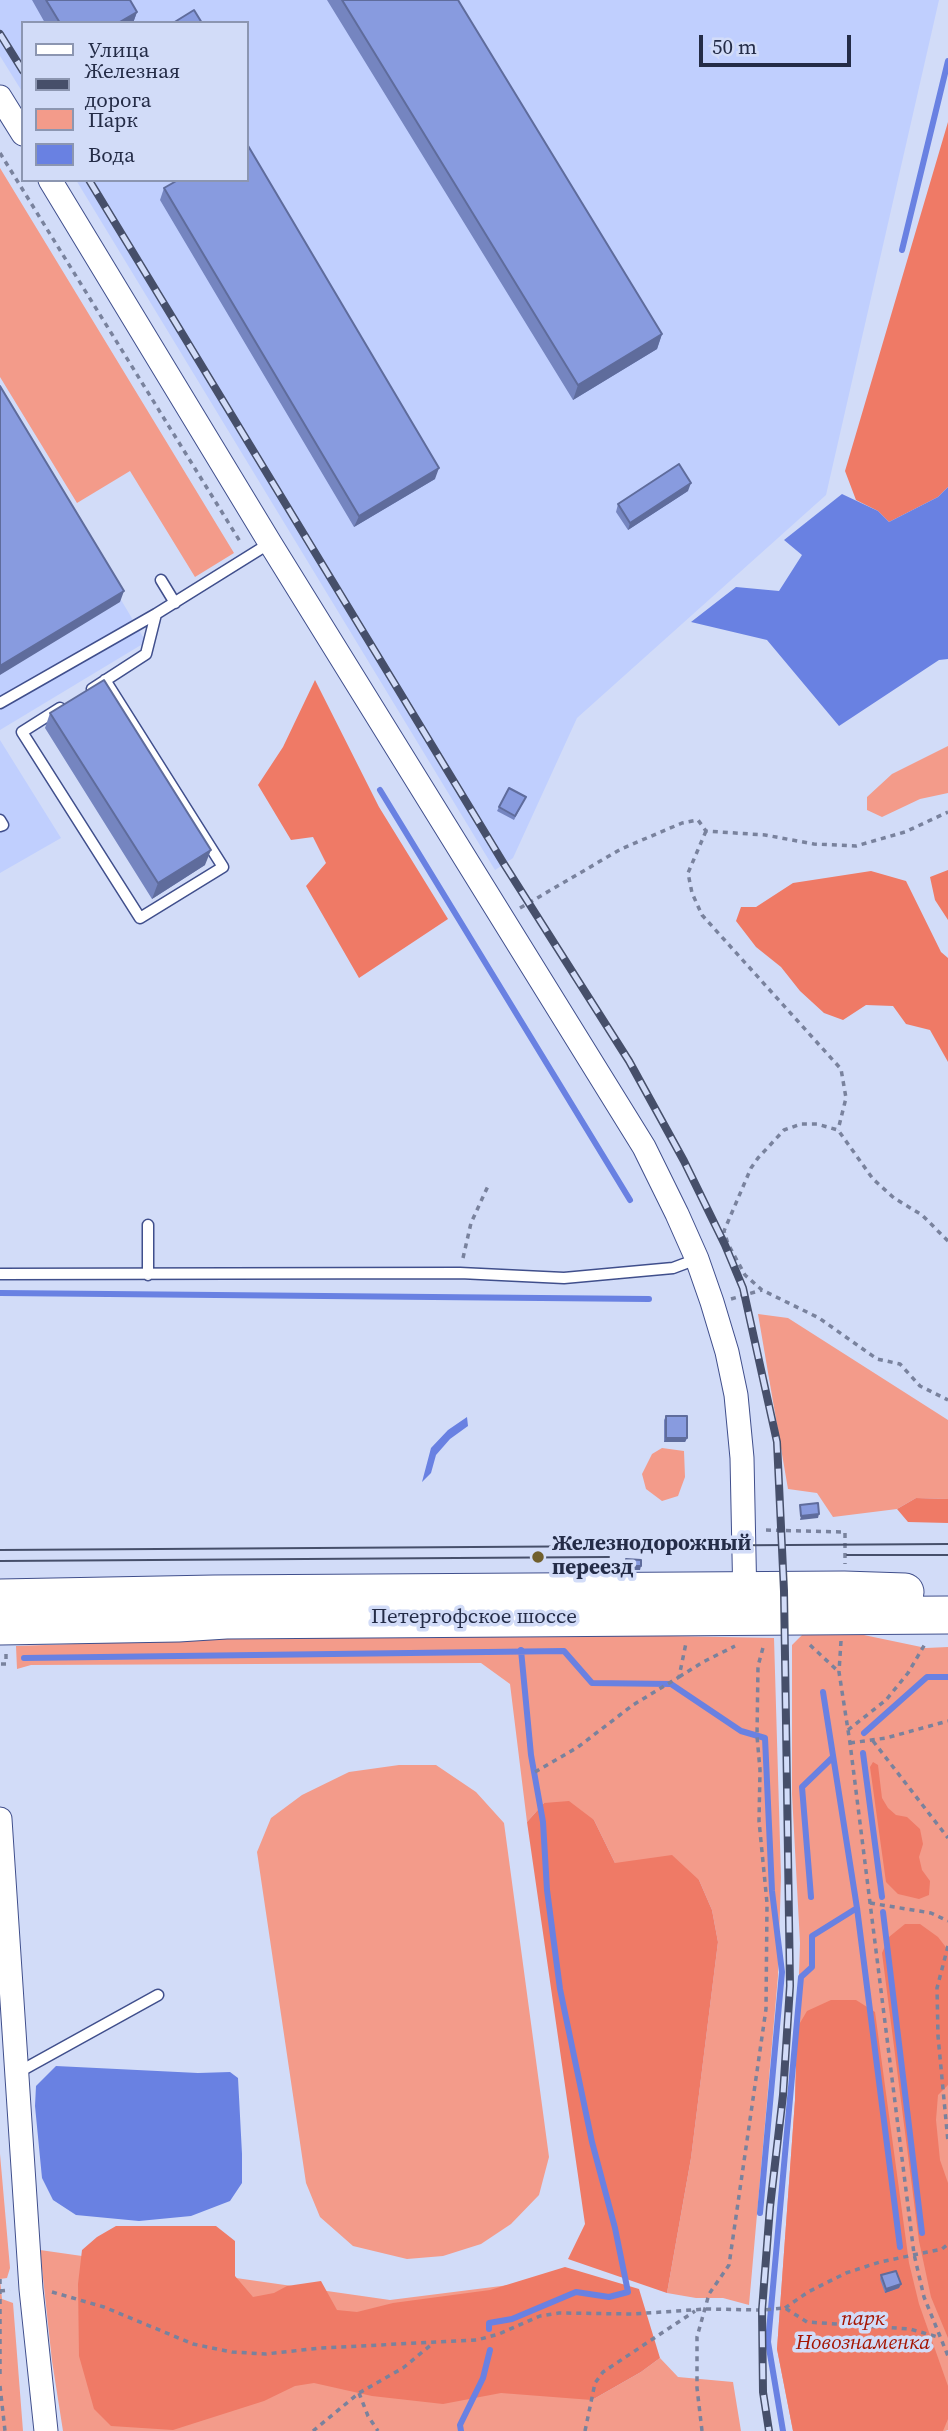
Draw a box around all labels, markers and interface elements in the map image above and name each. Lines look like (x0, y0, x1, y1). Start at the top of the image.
legend (21, 21, 248, 182)
scale bar (703, 21, 855, 65)
text: 50 m (712, 32, 757, 61)
text: Улица (88, 35, 149, 64)
text: Железная дорога (84, 56, 180, 114)
text: Парк (88, 105, 138, 134)
text: Вода (88, 140, 135, 169)
place label: Железнодорожный переезд (552, 1532, 751, 1582)
marker: Железнодорожный переезд (530, 1549, 546, 1565)
street label: Петергофское шоссе (371, 1605, 577, 1631)
park label: парк Новознаменка (796, 2307, 930, 2357)

